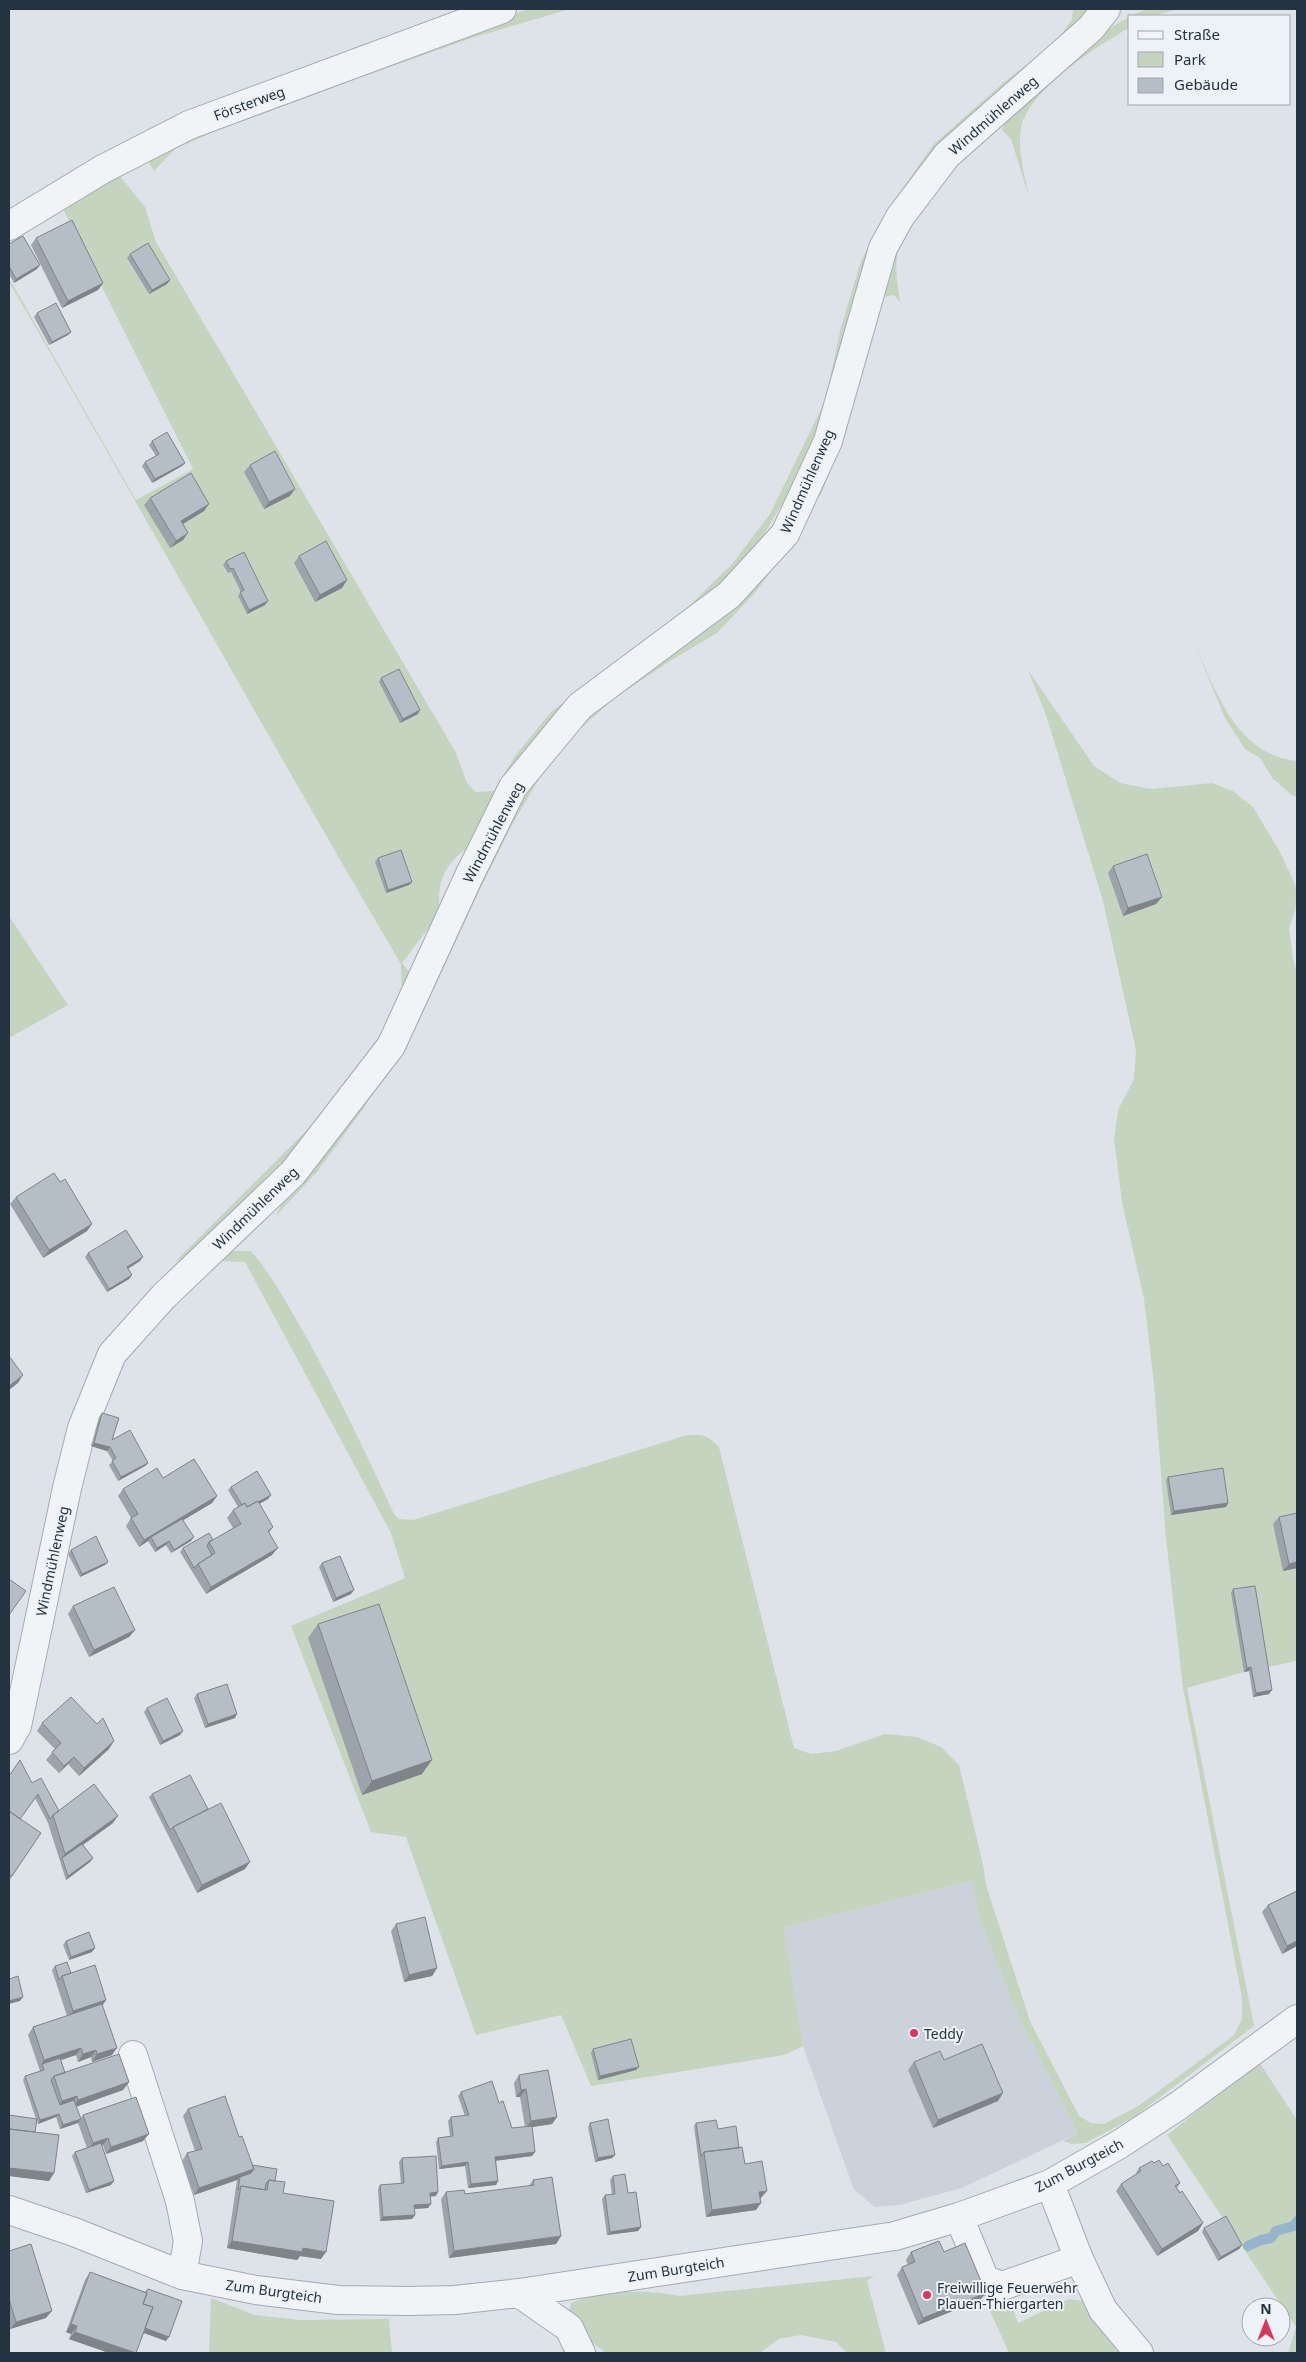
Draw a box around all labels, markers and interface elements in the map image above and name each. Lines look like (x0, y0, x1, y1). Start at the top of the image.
legend (1128, 15, 1291, 105)
text: Straße (1174, 24, 1220, 44)
text: Park (1174, 49, 1206, 69)
street label: Windmühlenweg (945, 71, 1041, 159)
text: Gebäude (1174, 74, 1238, 94)
street label: Försterweg (211, 81, 287, 125)
street label: Windmühlenweg (776, 426, 838, 536)
street label: Windmühlenweg (458, 778, 528, 886)
street label: Windmühlenweg (208, 1162, 302, 1254)
street label: Windmühlenweg (31, 1504, 73, 1618)
place label: Teddy (924, 2024, 964, 2043)
marker: Teddy (908, 2027, 920, 2039)
street label: Zum Burgteich (1032, 2134, 1126, 2196)
street label: Zum Burgteich (626, 2252, 726, 2286)
street label: Zum Burgteich (224, 2275, 324, 2307)
place label: Freiwillige Feuerwehr Plauen-Thiergarten (937, 2278, 1078, 2313)
marker: Freiwillige Feuerwehr Plauen-Thiergarten (921, 2289, 933, 2301)
north arrow (1241, 2297, 1291, 2347)
text: N (1260, 2299, 1272, 2318)

